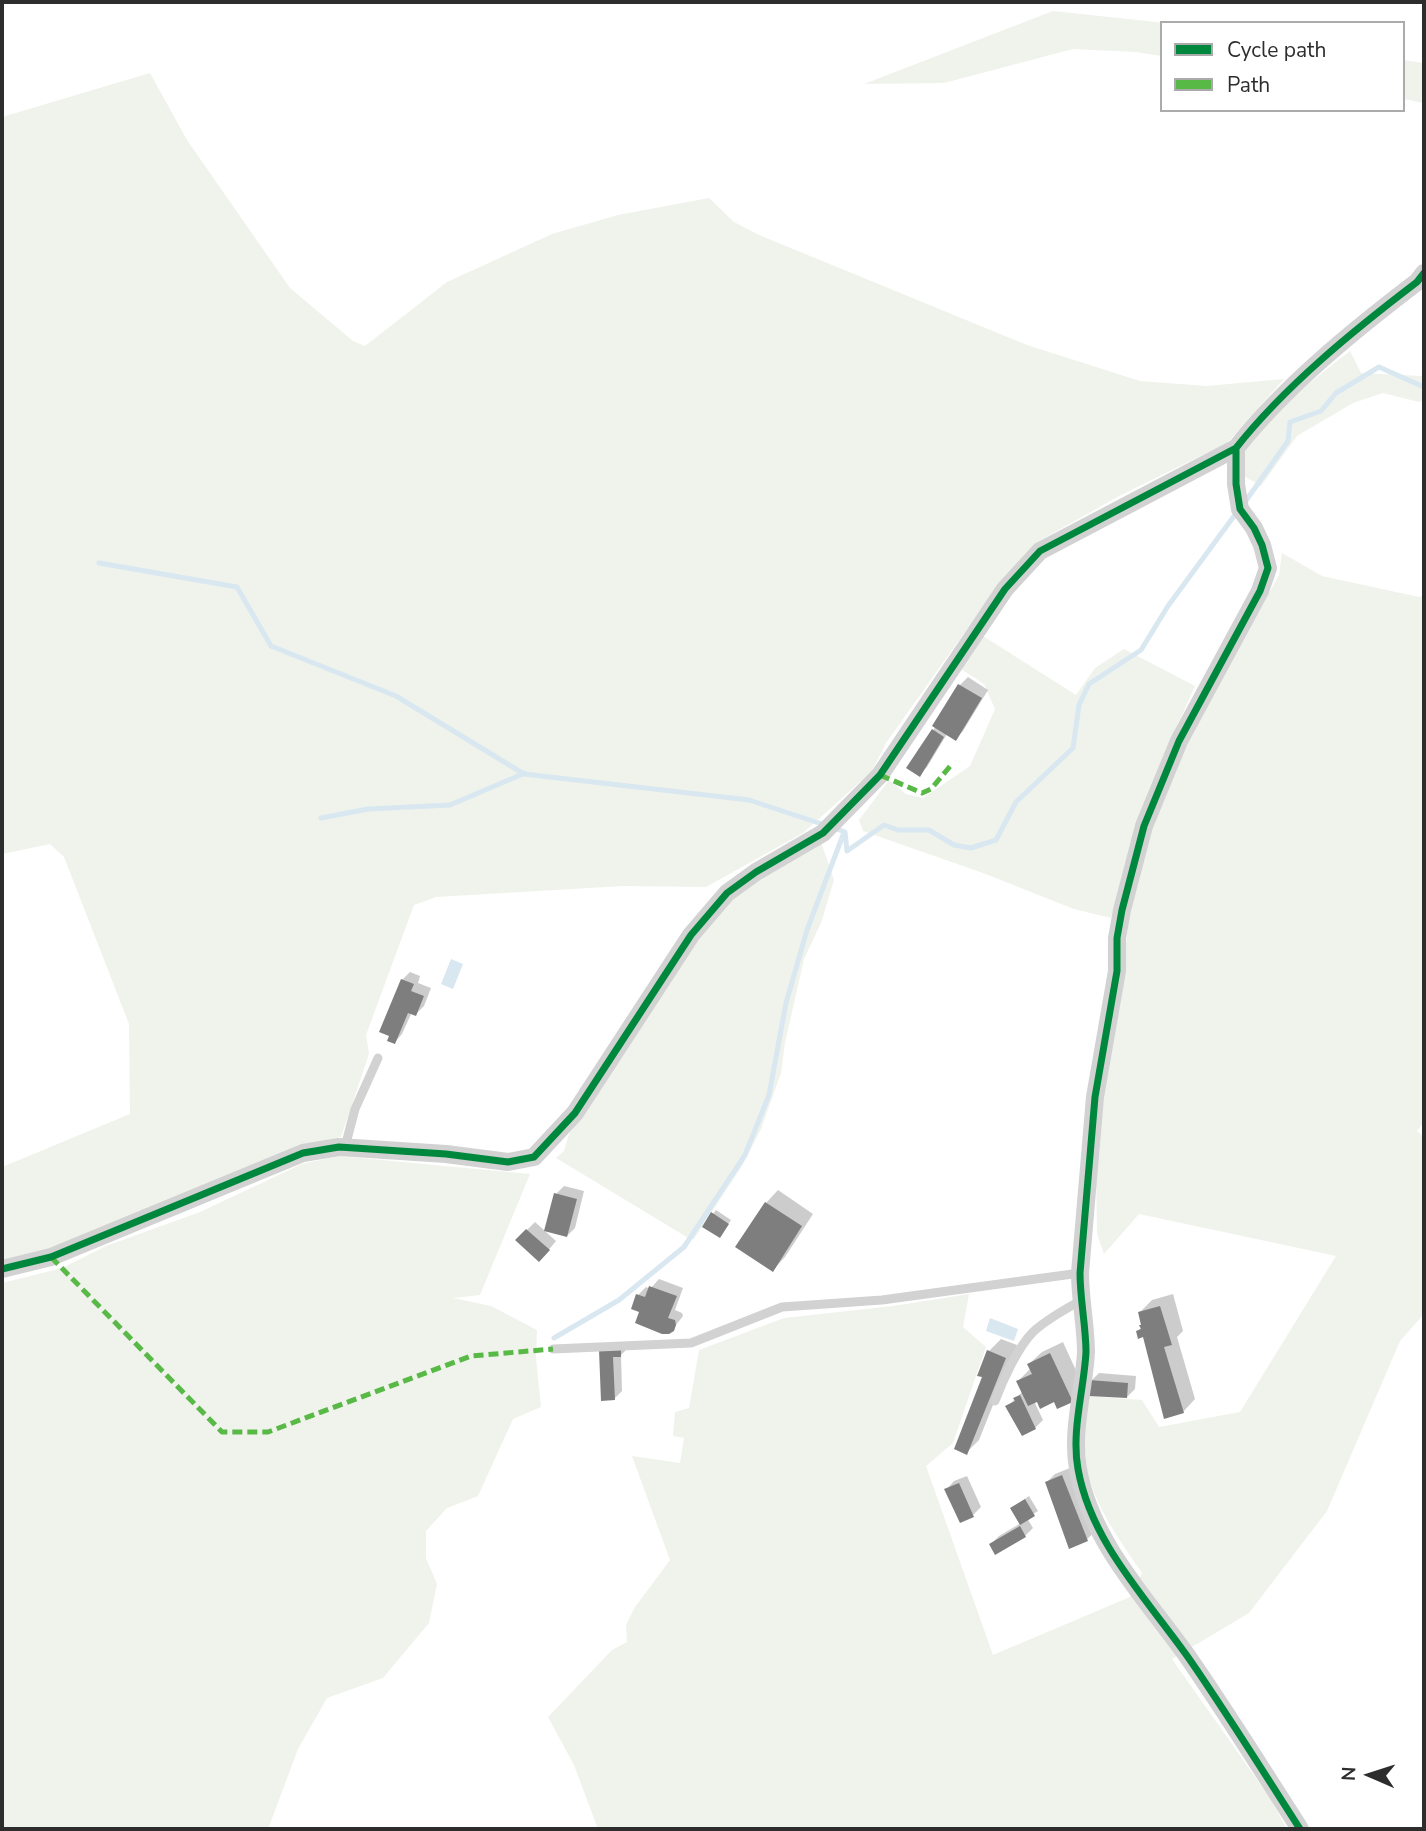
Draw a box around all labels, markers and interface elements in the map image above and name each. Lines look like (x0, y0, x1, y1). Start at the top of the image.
legend (1160, 21, 1405, 112)
text: Cycle path (1227, 36, 1326, 64)
text: Path (1227, 71, 1270, 99)
north arrow (1335, 1740, 1405, 1810)
text: N (1336, 1766, 1362, 1782)

